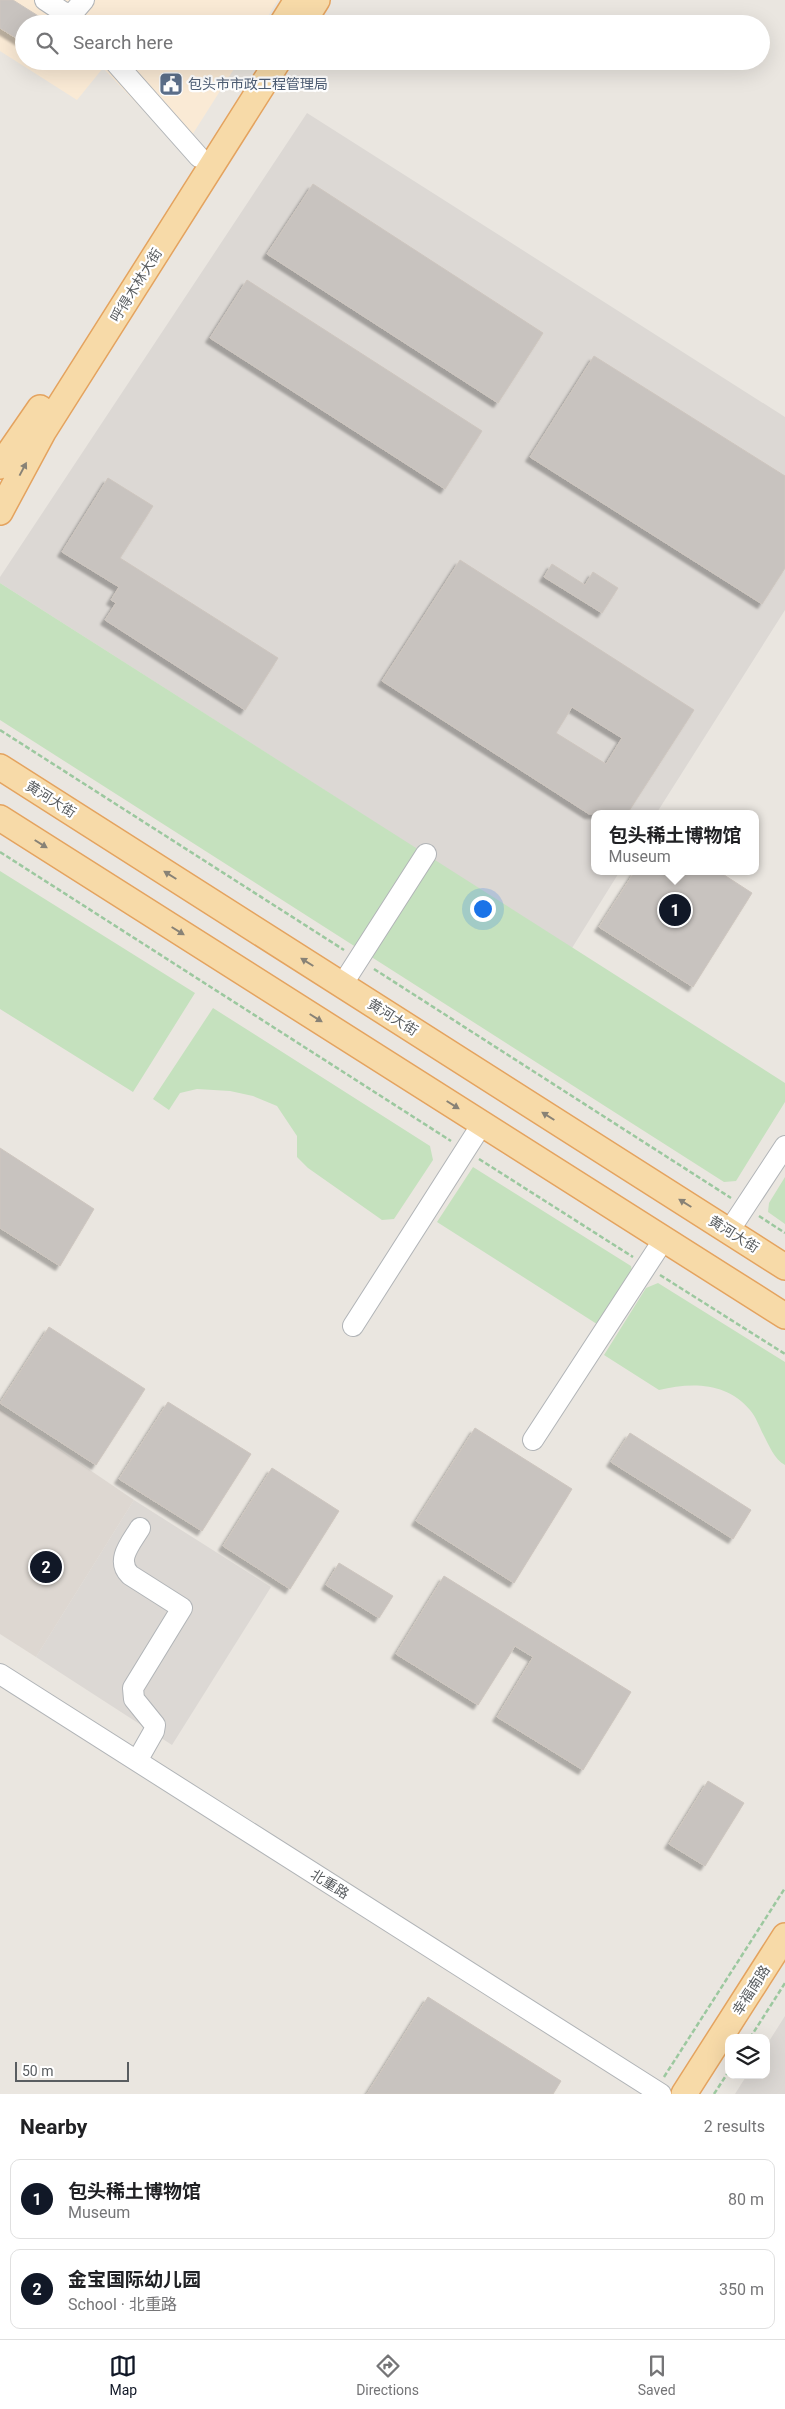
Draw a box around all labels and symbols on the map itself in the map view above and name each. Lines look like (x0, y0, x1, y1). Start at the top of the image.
public building icon: 包头市市政工程管理局 (158, 71, 184, 97)
place label: 包头市市政工程管理局 (188, 76, 328, 92)
street label: 呼得木林大街 (107, 245, 165, 325)
one-way arrow (19, 462, 28, 476)
street label: 黄河大街 (23, 777, 79, 821)
one-way arrow (35, 839, 48, 848)
one-way arrow (164, 871, 177, 880)
pin: 1 (659, 891, 691, 929)
your location (470, 896, 496, 922)
one-way arrow (172, 926, 185, 935)
one-way arrow (301, 958, 314, 967)
street label: 黄河大街 (365, 995, 421, 1039)
one-way arrow (309, 1013, 322, 1023)
one-way arrow (446, 1100, 459, 1110)
one-way arrow (541, 1111, 554, 1120)
one-way arrow (678, 1198, 691, 1207)
street label: 黄河大街 (706, 1212, 762, 1256)
pin: 2 (30, 1548, 62, 1586)
street label: 北重路 (308, 1866, 352, 1902)
street label: 幸福南路 (729, 1962, 773, 2018)
scale bar (15, 2059, 129, 2082)

